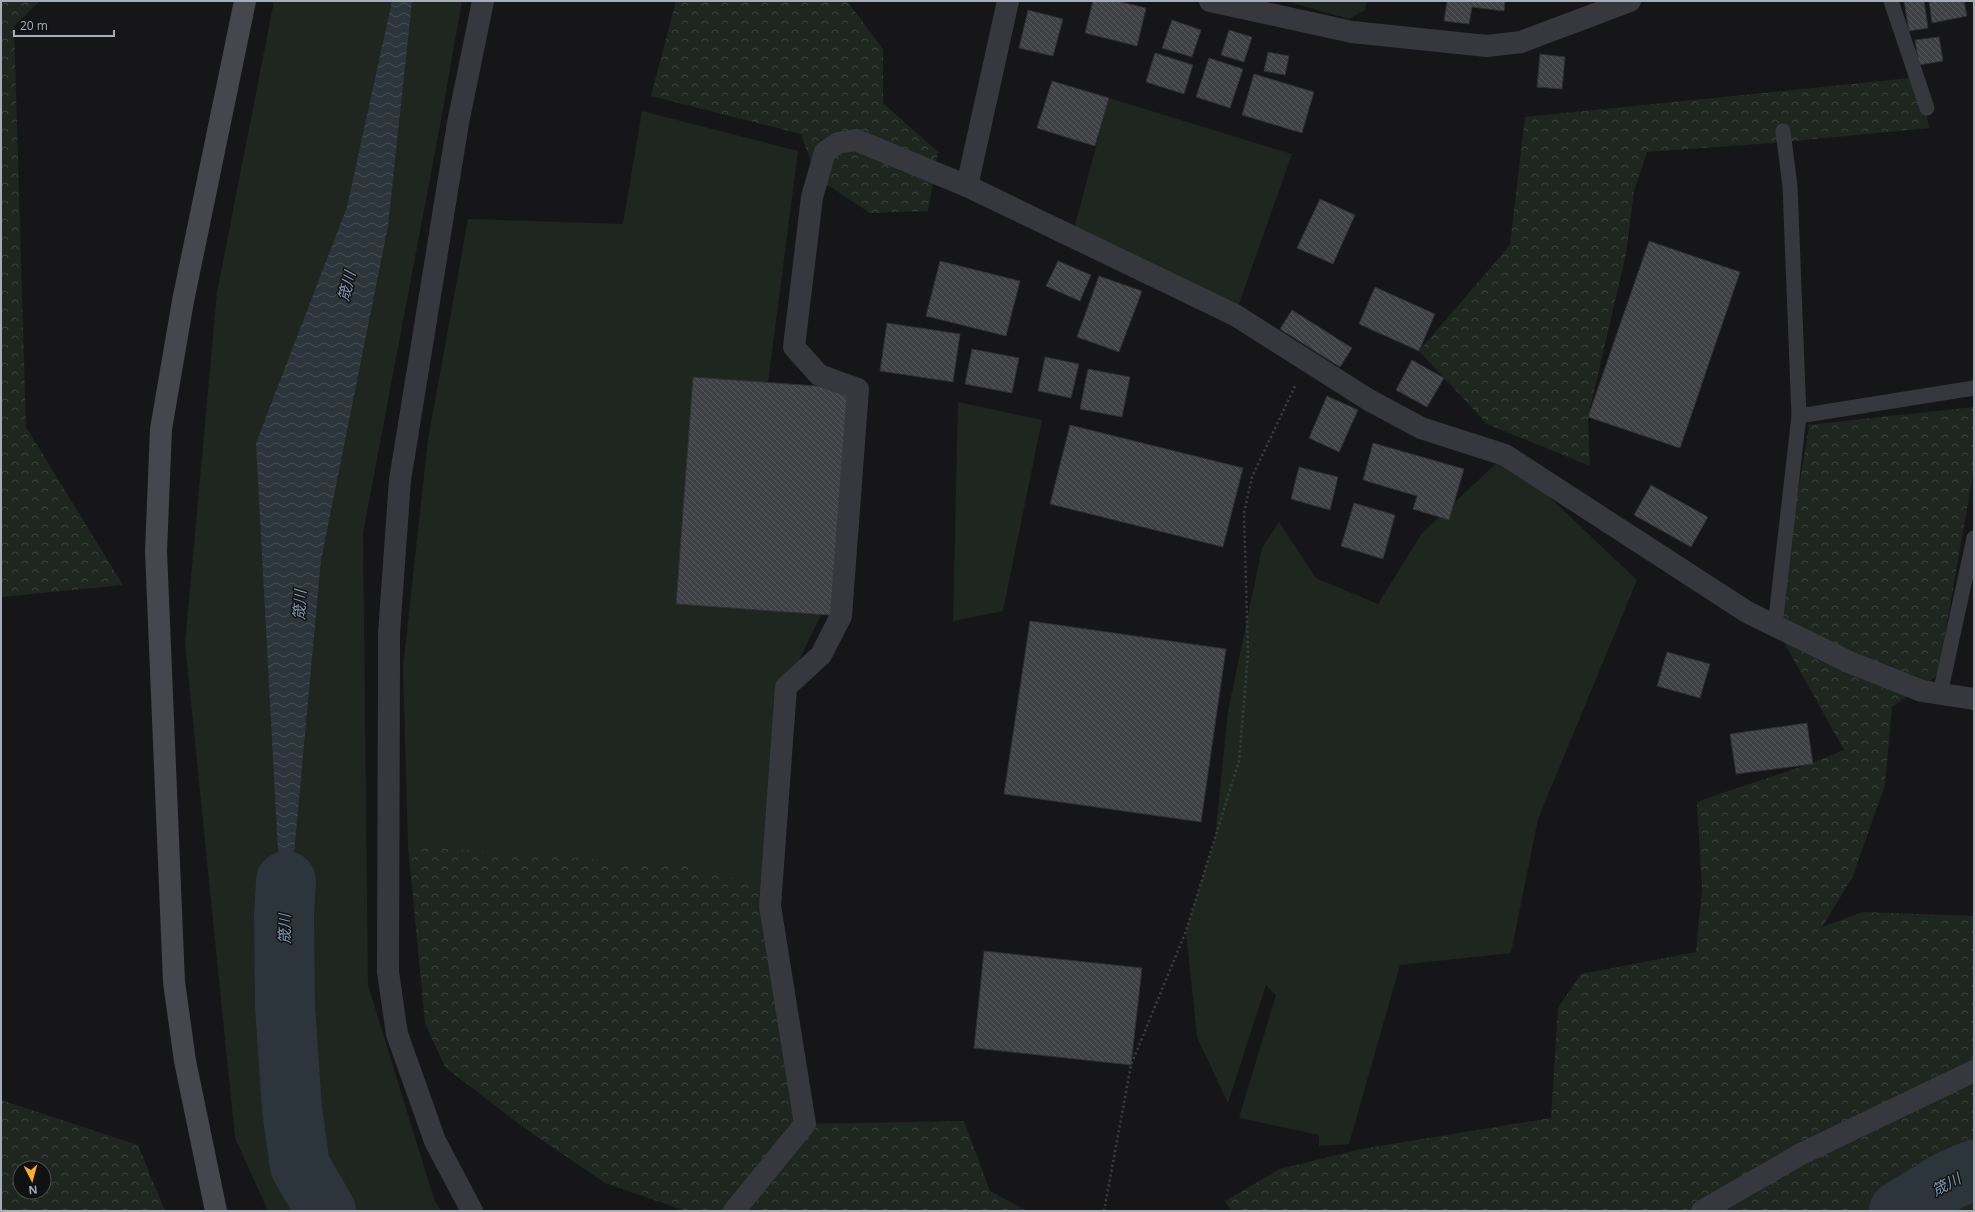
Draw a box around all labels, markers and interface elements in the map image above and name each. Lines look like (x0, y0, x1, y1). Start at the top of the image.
scale bar (14, 12, 114, 38)
text: 20 m (20, 17, 48, 34)
water label: 筬川 (333, 267, 360, 303)
water label: 筬川 (288, 588, 310, 621)
water label: 筬川 (274, 912, 294, 944)
north arrow (12, 1160, 52, 1200)
water label: 筬川 (1928, 1167, 1966, 1200)
text: N (28, 1183, 38, 1198)

